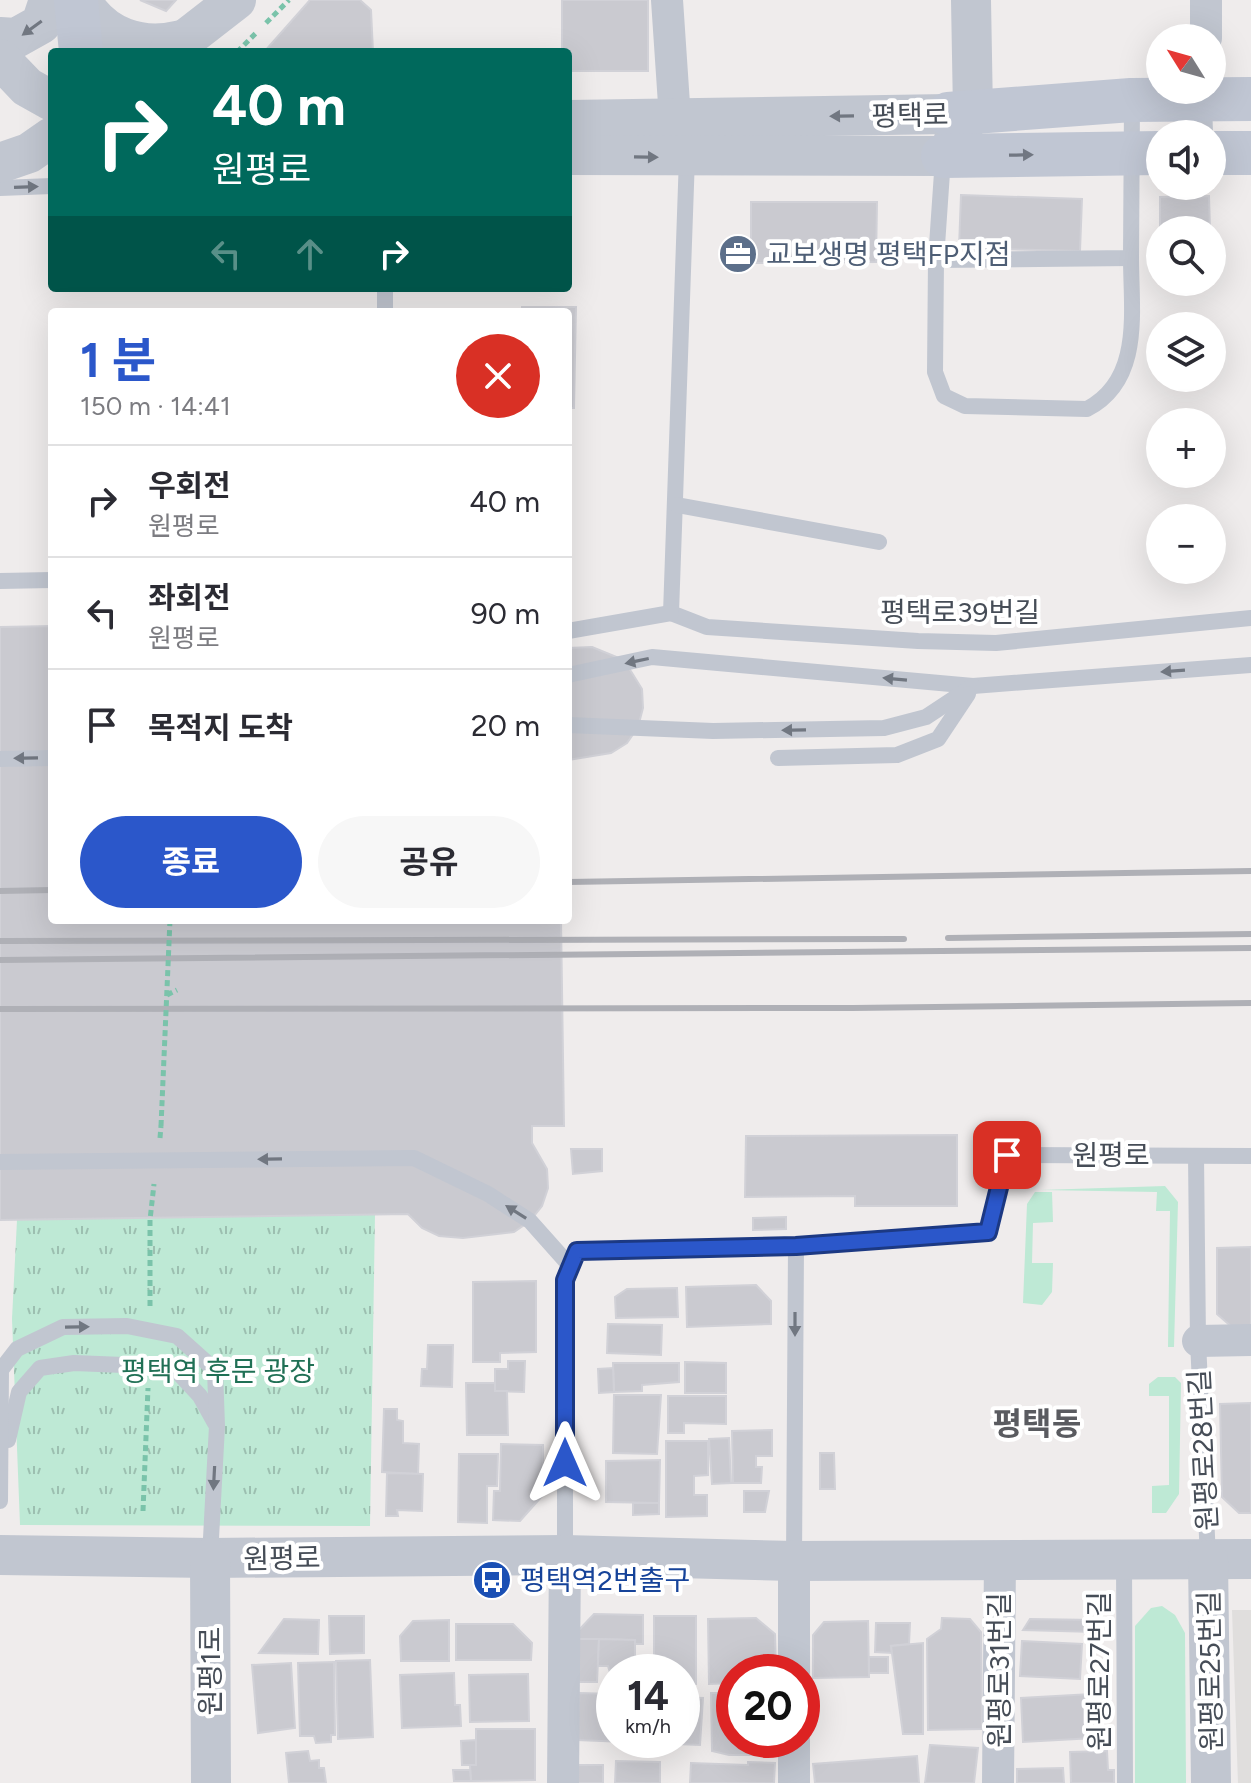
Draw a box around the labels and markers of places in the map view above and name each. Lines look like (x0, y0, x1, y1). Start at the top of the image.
office icon: 교보생명 평택FP지점 (717, 233, 759, 275)
place label: 교보생명 평택FP지점 (766, 237, 1010, 271)
pin (973, 1121, 1041, 1189)
bus stop icon: 평택역2번출구 (471, 1559, 513, 1601)
place label: 평택역2번출구 (520, 1563, 690, 1597)

